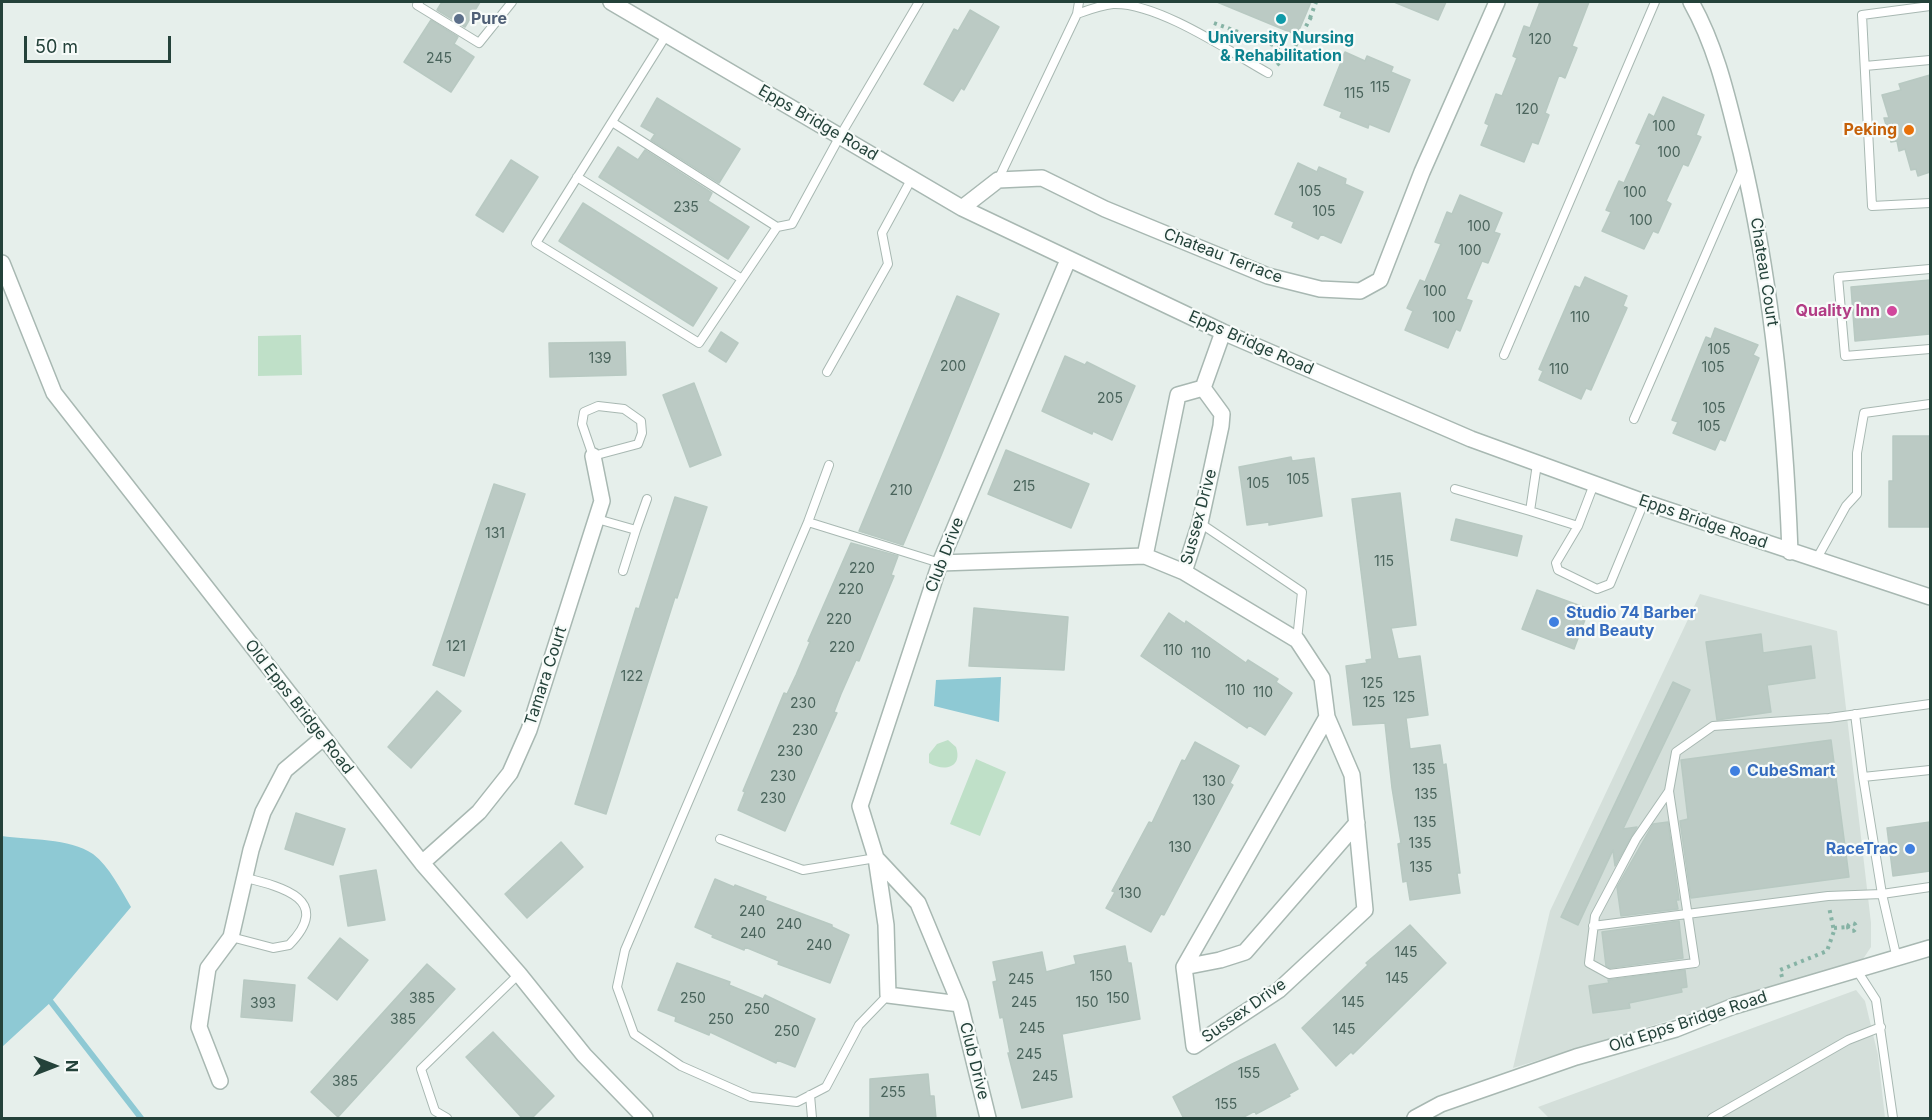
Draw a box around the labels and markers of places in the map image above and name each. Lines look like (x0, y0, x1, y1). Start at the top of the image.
place label: Pure (471, 9, 507, 29)
marker: Pure (452, 12, 466, 26)
marker: University Nursing & Rehabilitation (1274, 12, 1288, 26)
place label: University Nursing & Rehabilitation (1208, 28, 1354, 66)
place label: Peking (1844, 120, 1897, 140)
marker: Peking (1902, 123, 1916, 137)
place label: Quality Inn (1796, 301, 1880, 321)
marker: Quality Inn (1885, 304, 1899, 318)
place label: Studio 74 Barber and Beauty (1566, 603, 1696, 641)
marker: Studio 74 Barber and Beauty (1547, 615, 1561, 629)
place label: CubeSmart (1747, 761, 1835, 781)
marker: CubeSmart (1728, 764, 1742, 778)
place label: RaceTrac (1826, 839, 1898, 859)
marker: RaceTrac (1903, 842, 1917, 856)

